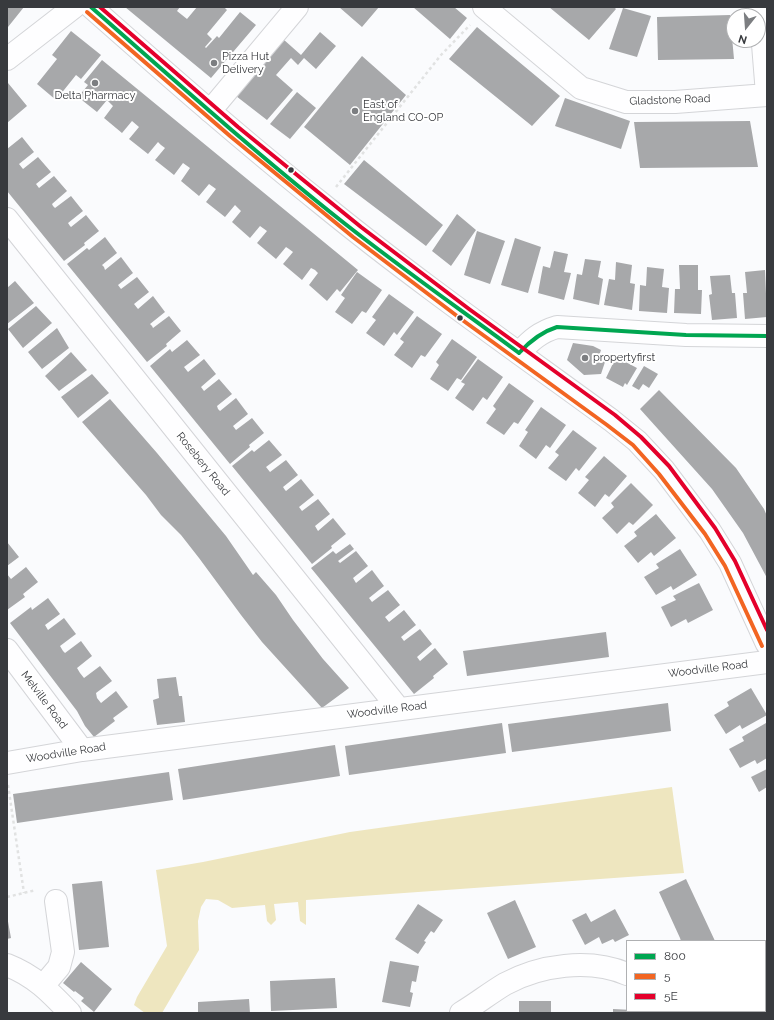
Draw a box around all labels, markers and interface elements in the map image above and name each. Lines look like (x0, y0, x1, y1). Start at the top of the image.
north arrow (726, 8, 766, 48)
text: N (737, 32, 749, 46)
place label: Pizza Hut Delivery (222, 50, 269, 76)
marker: Pizza Hut Delivery (209, 58, 219, 68)
marker: Delta Pharmacy (90, 78, 100, 88)
place label: Delta Pharmacy (55, 89, 135, 103)
street label: Gladstone Road (629, 92, 711, 108)
place label: East of England CO-OP (363, 98, 443, 124)
marker: East of England CO-OP (350, 106, 360, 116)
unlabelled marker (286, 165, 296, 175)
unlabelled marker (455, 313, 465, 323)
place label: propertyfirst (593, 351, 655, 365)
marker: propertyfirst (580, 353, 590, 363)
street label: Rosebery Road (173, 430, 233, 498)
street label: Woodville Road (667, 658, 749, 680)
street label: Melville Road (18, 669, 70, 731)
street label: Woodville Road (346, 699, 428, 721)
street label: Woodville Road (25, 740, 107, 766)
legend (626, 940, 766, 1012)
text: 800 (664, 949, 686, 963)
text: 5 (664, 969, 671, 983)
text: 5E (664, 989, 678, 1003)

